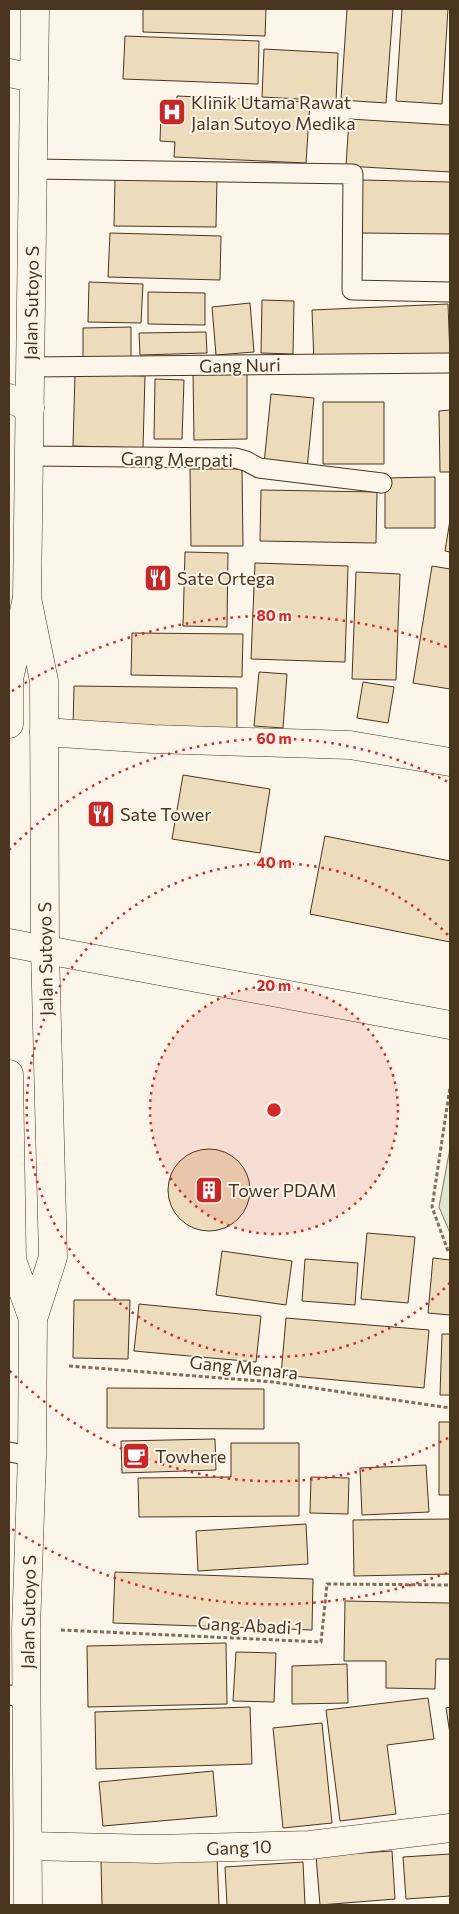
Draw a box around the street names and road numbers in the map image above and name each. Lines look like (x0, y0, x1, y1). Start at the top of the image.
street label: Jalan Sutoyo S (19, 246, 43, 360)
street label: Gang Nuri (199, 353, 281, 377)
street label: Gang Merpati (121, 447, 233, 471)
street label: Jalan Sutoyo S (33, 902, 57, 1016)
street label: Gang Menara (189, 1350, 299, 1384)
street label: Jalan Sutoyo S (16, 1555, 40, 1669)
street label: Gang Abadi 1 (197, 1611, 303, 1639)
street label: Gang 10 (206, 1835, 272, 1859)

